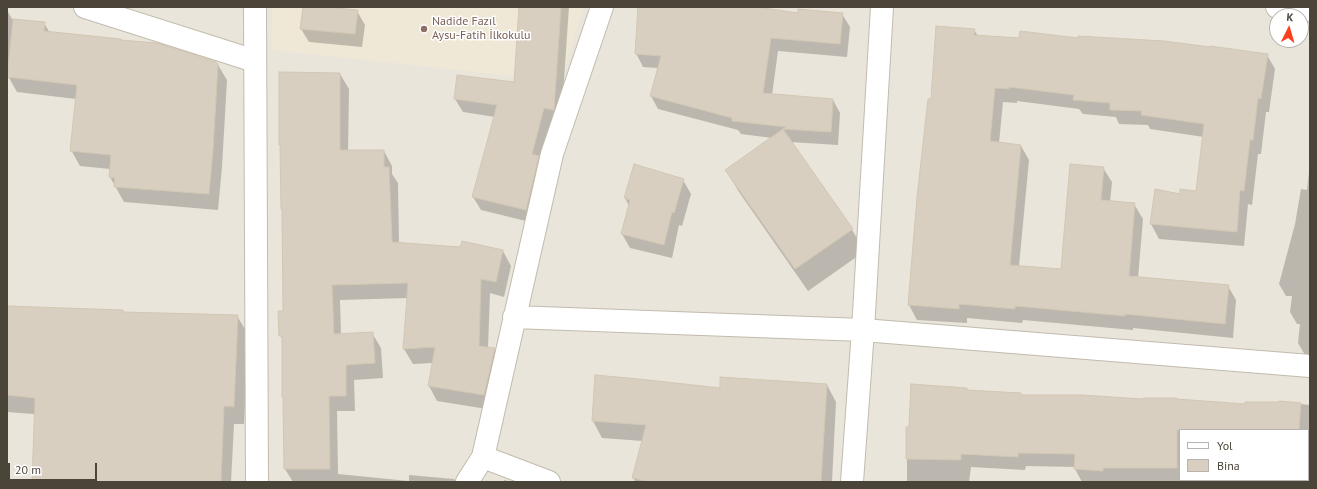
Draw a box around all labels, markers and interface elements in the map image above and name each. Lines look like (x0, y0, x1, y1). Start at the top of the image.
north arrow (1269, 8, 1309, 48)
text: K (1286, 10, 1294, 24)
place label: Nadide Fazıl Aysu-Fatih İlkokulu (432, 15, 530, 43)
marker: Nadide Fazıl Aysu-Fatih İlkokulu (419, 24, 429, 34)
legend (1179, 429, 1309, 481)
text: Yol (1217, 438, 1233, 453)
scale bar (10, 455, 99, 481)
text: Bina (1217, 458, 1240, 473)
text: 20 m (15, 462, 41, 477)

